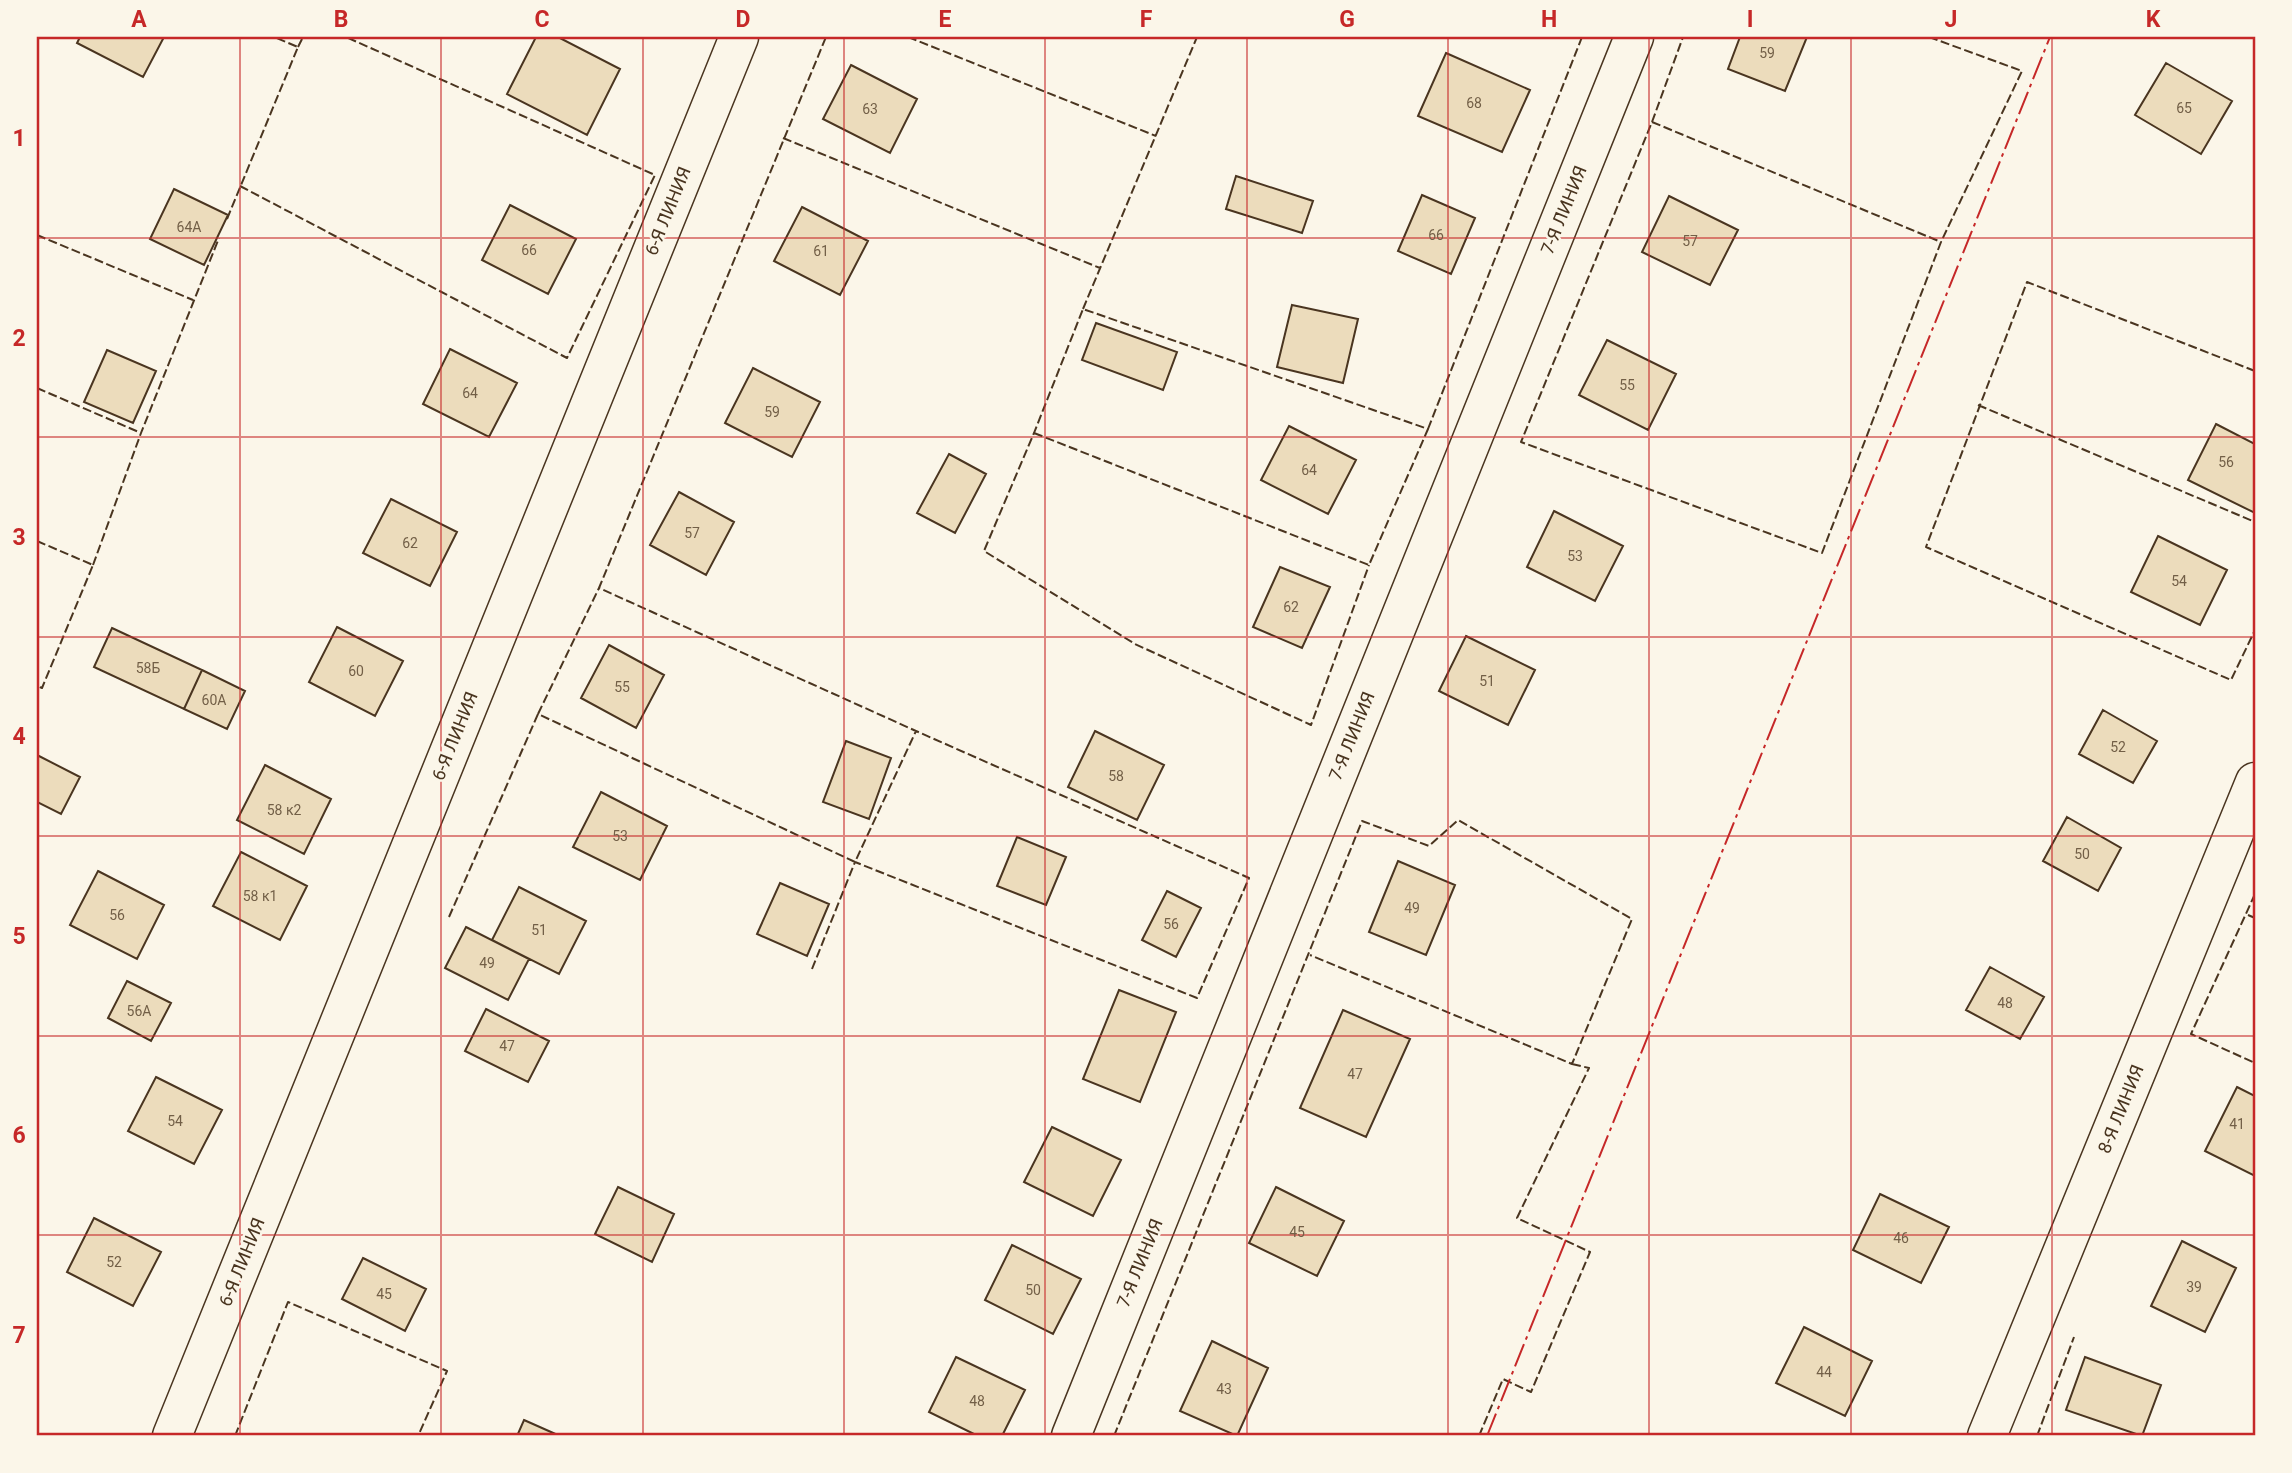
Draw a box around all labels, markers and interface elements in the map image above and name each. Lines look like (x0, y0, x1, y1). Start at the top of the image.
text: A (131, 6, 147, 33)
text: B (334, 6, 348, 33)
text: C (534, 6, 550, 33)
text: D (736, 6, 750, 33)
text: E (939, 6, 952, 33)
text: F (1140, 6, 1153, 33)
text: G (1339, 6, 1355, 33)
text: H (1541, 6, 1557, 33)
text: I (1747, 6, 1753, 33)
text: J (1945, 6, 1957, 33)
text: K (2146, 6, 2161, 33)
house number: 59 (1759, 45, 1775, 61)
house number: 68 (1466, 95, 1482, 111)
house number: 65 (2176, 100, 2192, 116)
house number: 63 (862, 101, 878, 117)
text: 1 (12, 125, 26, 152)
street label: 7-Я ЛИНИЯ (1536, 162, 1591, 257)
street label: 6-Я ЛИНИЯ (640, 163, 695, 258)
house number: 64А (177, 219, 201, 235)
house number: 66 (1428, 227, 1444, 243)
house number: 57 (1682, 233, 1698, 249)
house number: 66 (521, 242, 537, 258)
house number: 61 (813, 243, 829, 259)
text: 2 (12, 325, 26, 352)
house number: 55 (1619, 377, 1635, 393)
house number: 64 (462, 385, 478, 401)
house number: 59 (764, 404, 780, 420)
house number: 56 (2218, 454, 2234, 470)
house number: 64 (1301, 462, 1317, 478)
text: 3 (12, 524, 26, 551)
house number: 57 (684, 525, 700, 541)
house number: 62 (402, 535, 418, 551)
house number: 53 (1567, 548, 1583, 564)
house number: 54 (2171, 573, 2187, 589)
house number: 62 (1283, 599, 1299, 615)
house number: 58Б (136, 660, 160, 676)
house number: 60 (348, 663, 364, 679)
house number: 51 (1479, 673, 1495, 689)
house number: 55 (614, 679, 630, 695)
street label: 6-Я ЛИНИЯ (427, 688, 482, 783)
street label: 7-Я ЛИНИЯ (1324, 688, 1379, 783)
house number: 60А (202, 692, 226, 708)
text: 4 (12, 723, 26, 750)
house number: 52 (2110, 739, 2126, 755)
house number: 58 (1108, 768, 1124, 784)
house number: 58 к2 (267, 802, 301, 818)
house number: 53 (612, 828, 628, 844)
house number: 50 (2074, 846, 2090, 862)
house number: 58 к1 (243, 888, 277, 904)
house number: 49 (1404, 900, 1420, 916)
house number: 56 (109, 907, 125, 923)
house number: 56 (1163, 916, 1179, 932)
house number: 51 (531, 922, 547, 938)
text: 5 (12, 923, 26, 950)
house number: 49 (479, 955, 495, 971)
house number: 48 (1997, 995, 2013, 1011)
house number: 56А (127, 1003, 151, 1019)
house number: 47 (499, 1038, 515, 1054)
street label: 8-Я ЛИНИЯ (2093, 1061, 2148, 1156)
house number: 47 (1347, 1066, 1363, 1082)
house number: 54 (167, 1113, 183, 1129)
house number: 41 (2229, 1116, 2245, 1132)
text: 6 (12, 1122, 26, 1149)
street label: 6-Я ЛИНИЯ (214, 1214, 269, 1309)
street label: 7-Я ЛИНИЯ (1112, 1215, 1167, 1310)
house number: 45 (1289, 1224, 1305, 1240)
house number: 46 (1893, 1230, 1909, 1246)
house number: 52 (106, 1254, 122, 1270)
house number: 39 (2186, 1279, 2202, 1295)
house number: 50 (1025, 1282, 1041, 1298)
house number: 45 (376, 1286, 392, 1302)
text: 7 (12, 1322, 26, 1349)
house number: 44 (1816, 1364, 1832, 1380)
house number: 43 (1216, 1381, 1232, 1397)
house number: 48 (969, 1393, 985, 1409)

